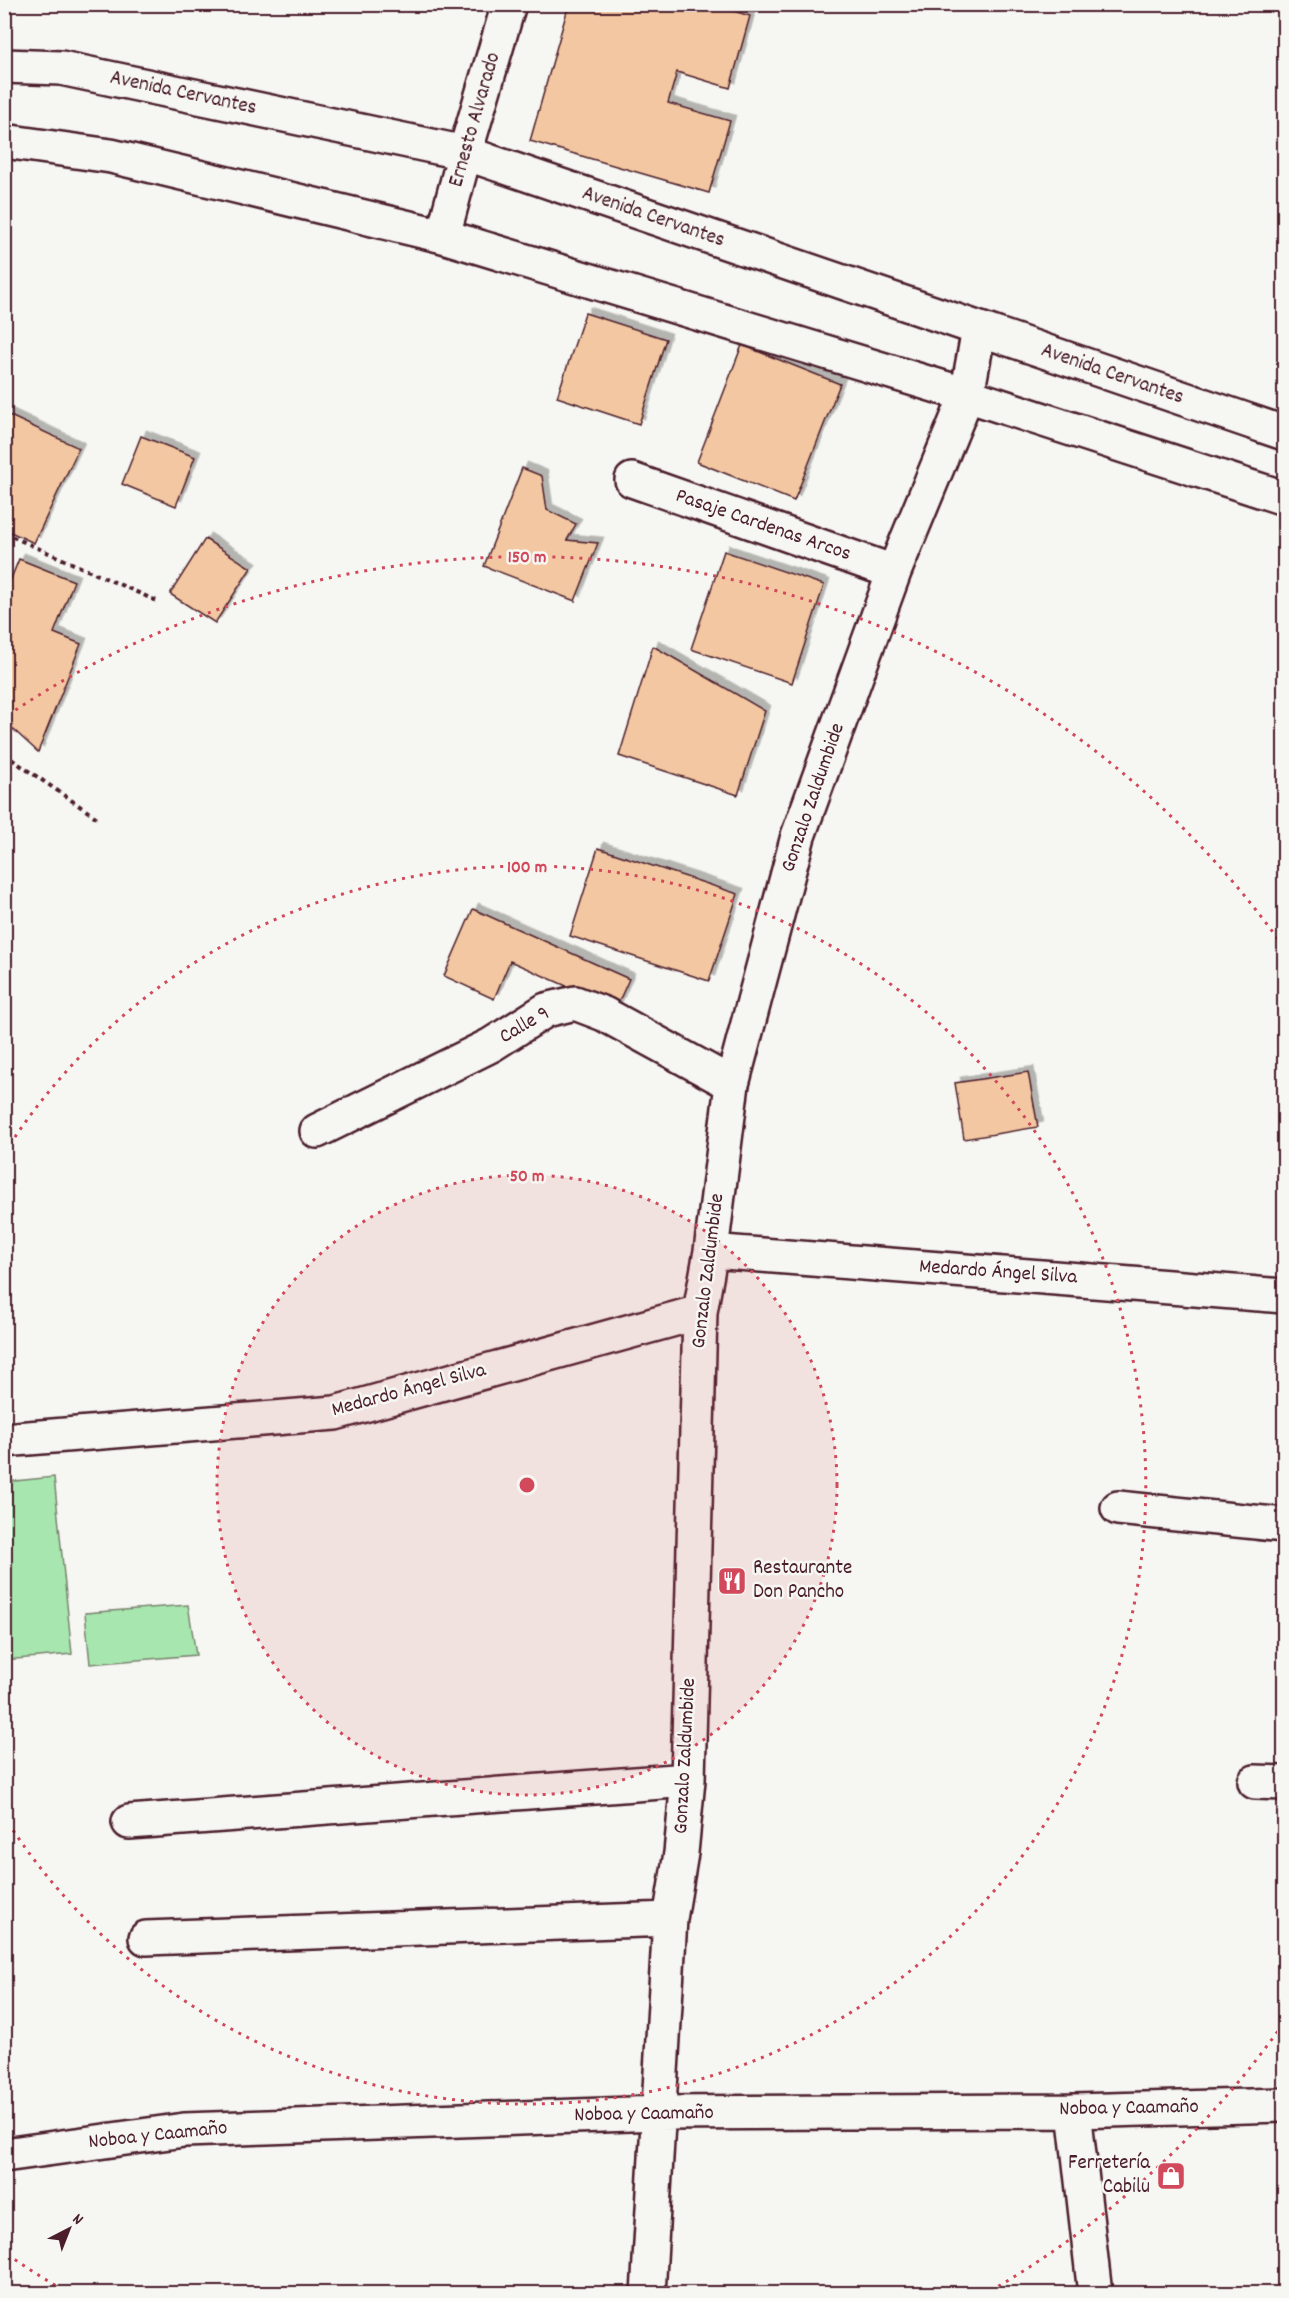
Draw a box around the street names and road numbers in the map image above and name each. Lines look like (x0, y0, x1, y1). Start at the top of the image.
street label: Ernesto Alvarado (442, 49, 510, 191)
street label: Avenida Cervantes (107, 64, 259, 124)
street label: Avenida Cervantes (578, 180, 728, 256)
street label: Avenida Cervantes (1037, 337, 1187, 413)
street label: Pasaje Cardenas Arcos (671, 482, 855, 570)
street label: Gonzalo Zaldumbide (774, 719, 854, 877)
street label: Calle 9 (494, 1000, 556, 1052)
street label: Gonzalo Zaldumbide (685, 1192, 733, 1350)
street label: Medardo Ángel Silva (918, 1253, 1079, 1294)
street label: Medardo Ángel Silva (329, 1356, 491, 1426)
street label: Gonzalo Zaldumbide (667, 1677, 705, 1835)
street label: Noboa y Caamaño (1059, 2093, 1199, 2125)
street label: Noboa y Caamaño (574, 2099, 714, 2131)
street label: Noboa y Caamaño (87, 2114, 229, 2158)

